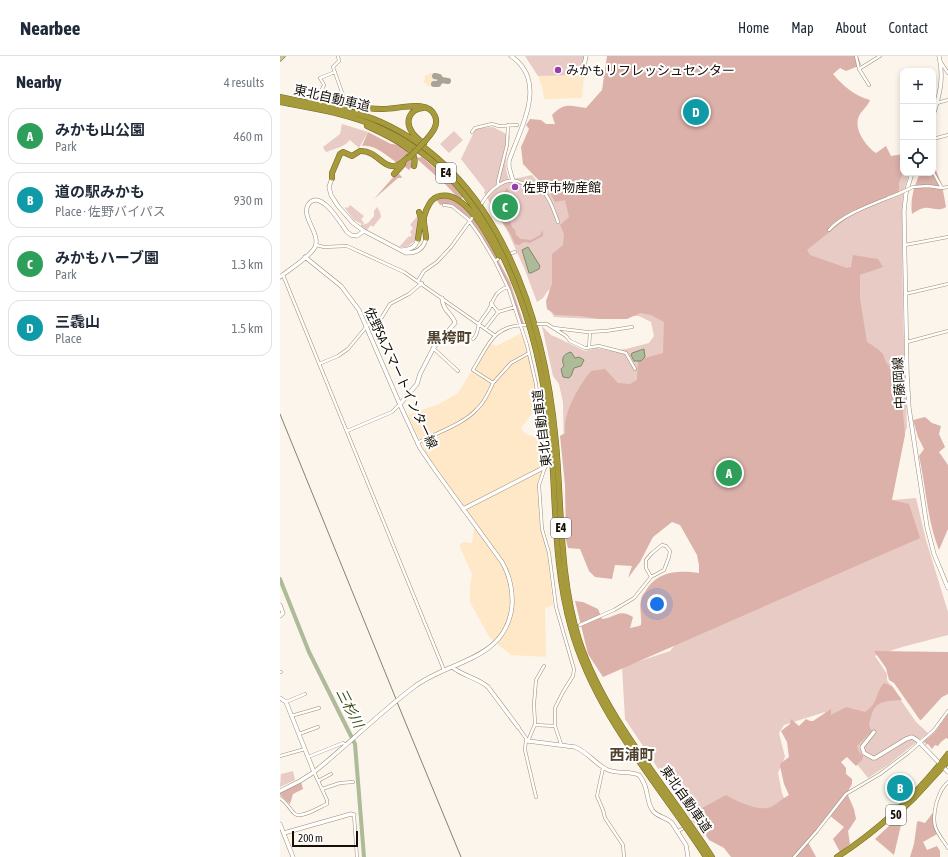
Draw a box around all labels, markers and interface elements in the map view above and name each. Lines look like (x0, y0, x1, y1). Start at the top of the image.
text: Nearbee (20, 17, 80, 39)
text: Home (738, 20, 769, 36)
text: Map (791, 20, 814, 36)
text: About (836, 20, 867, 36)
text: Contact (889, 20, 928, 36)
place label: みかもリフレッシュセンター (566, 63, 735, 78)
marker: みかもリフレッシュセンター (553, 65, 563, 75)
map controls (900, 68, 936, 176)
button: + (900, 68, 936, 104)
text: Nearby (16, 72, 62, 92)
text: 4 results (224, 75, 264, 90)
street label: 東北自動車道 (292, 82, 372, 114)
pin: D (683, 97, 709, 127)
button: − (900, 104, 936, 140)
text: みかも山公園 (55, 121, 145, 138)
text: A (27, 129, 33, 144)
text: 460 m (234, 129, 263, 144)
text: Park (55, 139, 77, 154)
button: locate (900, 140, 936, 176)
road number: E4 (436, 163, 456, 183)
place label: 佐野市物産館 (523, 180, 601, 195)
marker: 佐野市物産館 (510, 182, 520, 192)
text: 道の駅みかも (55, 183, 145, 200)
pin: C (492, 192, 518, 222)
text: B (27, 193, 33, 208)
text: 930 m (234, 193, 263, 208)
text: Place · 佐野バイパス (55, 204, 166, 219)
text: みかもハーブ園 (55, 249, 159, 266)
text: C (27, 257, 33, 272)
text: 1.3 km (232, 257, 263, 272)
text: Park (55, 267, 77, 282)
street label: 佐野SAスマートインター線 (362, 305, 440, 451)
text: 三毳山 (55, 313, 100, 330)
text: D (26, 321, 34, 336)
text: 1.5 km (232, 321, 263, 336)
district label: 黒袴町 (426, 329, 472, 346)
text: Place (55, 331, 82, 346)
street label: 中藤岡線 (890, 357, 908, 409)
street label: 東北自動車道 (530, 388, 554, 468)
pin: A (716, 458, 742, 488)
road number: E4 (551, 518, 571, 538)
your location (647, 594, 667, 614)
water label: 三杉川 (333, 686, 368, 732)
district label: 西浦町 (609, 746, 655, 763)
street label: 東北自動車道 (657, 763, 715, 835)
pin: B (887, 773, 913, 803)
road number: 50 (886, 805, 906, 825)
scale bar (292, 829, 358, 848)
text: 200 m (298, 832, 323, 844)

